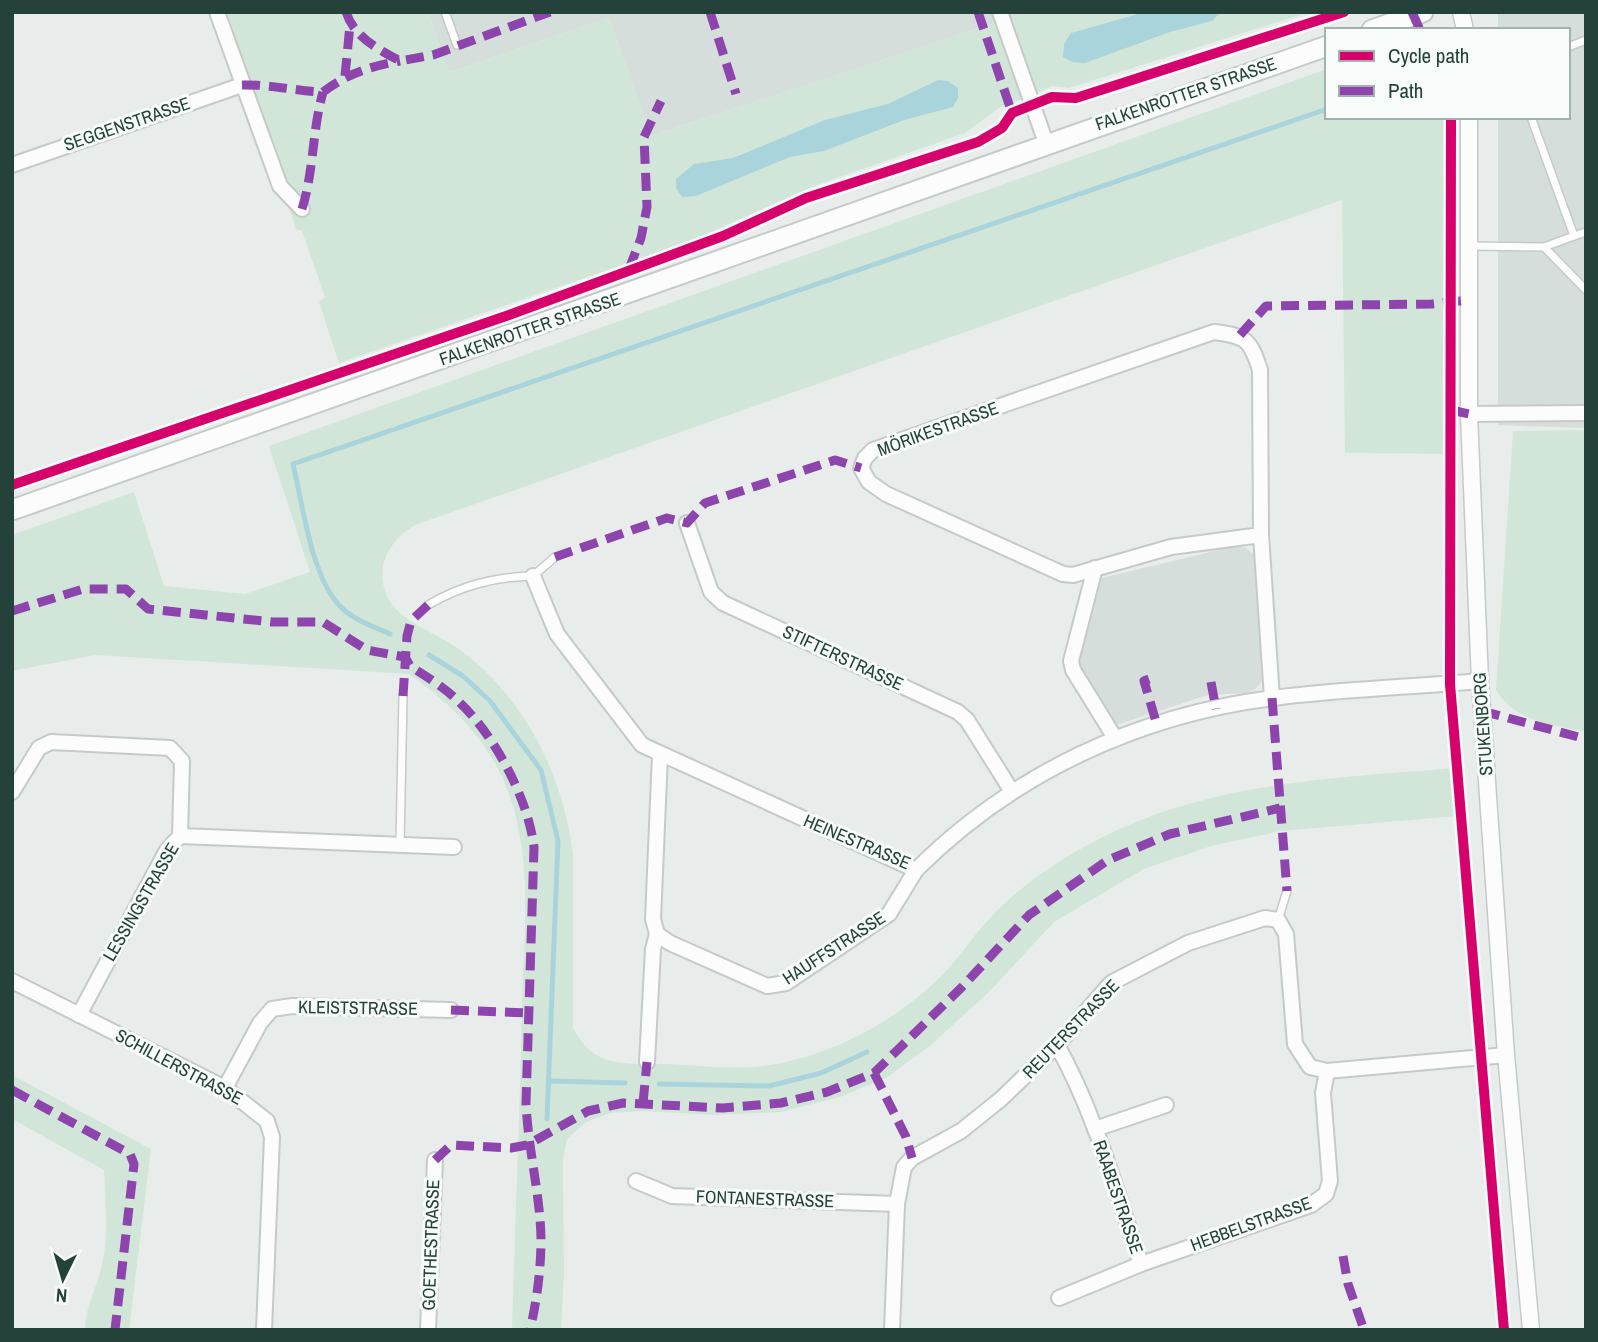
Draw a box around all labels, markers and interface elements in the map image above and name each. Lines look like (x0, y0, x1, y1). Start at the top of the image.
legend (1325, 28, 1570, 119)
text: Cycle path (1388, 41, 1469, 70)
street label: FALKENROTTER STRASSE (1092, 51, 1280, 136)
text: Path (1388, 76, 1423, 105)
street label: SEGGENSTRASSE (60, 90, 193, 157)
street label: FALKENROTTER STRASSE (436, 286, 624, 371)
street label: MÖRIKESTRASSE (874, 395, 1002, 462)
street label: STIFTERSTRASSE (779, 619, 908, 696)
street label: STUKENBORG (1466, 672, 1499, 776)
street label: HEINESTRASSE (800, 808, 915, 875)
street label: LESSINGSTRASSE (97, 838, 185, 966)
street label: HAUFFSTRASSE (777, 905, 890, 990)
street label: REUTERSTRASSE (1017, 973, 1125, 1084)
street label: KLEISTSTRASSE (298, 994, 418, 1021)
street label: SCHILLERSTRASSE (111, 1022, 247, 1111)
street label: RAABESTRASSE (1087, 1137, 1150, 1257)
street label: GOETHESTRASSE (416, 1179, 445, 1311)
street label: FONTANESTRASSE (695, 1184, 835, 1213)
street label: HEBBELSTRASSE (1187, 1190, 1315, 1257)
north arrow (28, 1244, 98, 1314)
text: N (55, 1282, 68, 1309)

